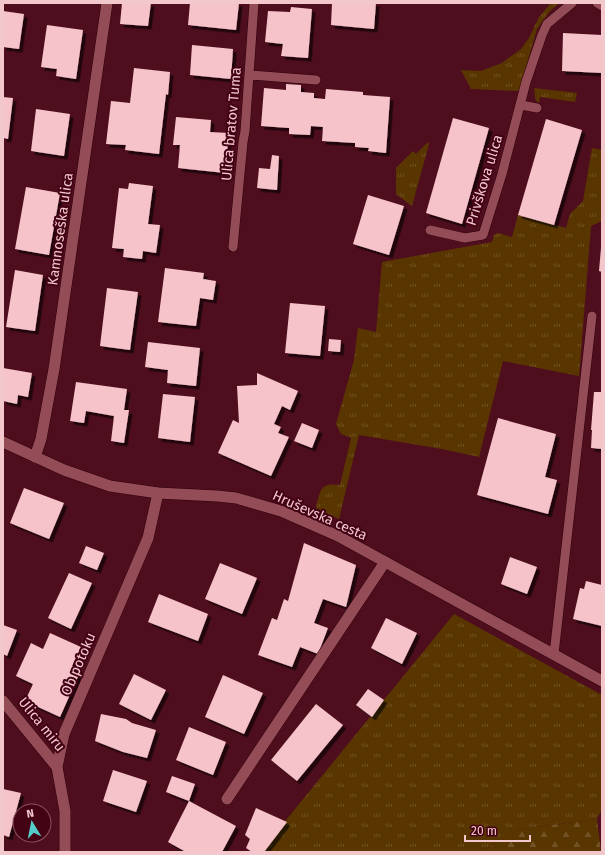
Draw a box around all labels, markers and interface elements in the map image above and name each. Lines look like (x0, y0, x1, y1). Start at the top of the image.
street label: Ulica bratov Tuma (218, 66, 245, 182)
street label: Privškova ulica (463, 133, 506, 228)
street label: Kamnoseška ulica (44, 172, 77, 286)
street label: Hruševska cesta (270, 487, 370, 544)
street label: Ob potoku (58, 630, 99, 698)
street label: Ulica miru (15, 694, 69, 755)
north arrow (12, 803, 52, 843)
text: N (26, 807, 35, 821)
scale bar (465, 817, 530, 843)
text: 20 m (471, 824, 497, 838)

